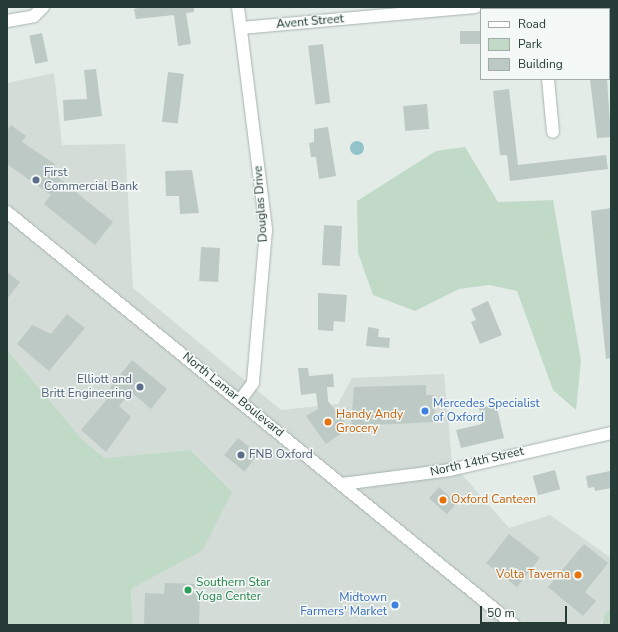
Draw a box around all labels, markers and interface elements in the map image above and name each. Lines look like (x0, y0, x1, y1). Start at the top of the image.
legend (480, 8, 610, 80)
street label: Avent Street (276, 12, 344, 32)
text: Road (518, 16, 546, 32)
text: Park (518, 36, 542, 52)
text: Building (518, 56, 563, 72)
street label: Douglas Drive (251, 165, 271, 243)
place label: First Commercial Bank (44, 166, 138, 194)
marker: First Commercial Bank (31, 175, 41, 185)
street label: North Lamar Boulevard (179, 350, 287, 440)
place label: Elliott and Britt Engineering (41, 373, 132, 401)
marker: Elliott and Britt Engineering (135, 382, 145, 392)
place label: Mercedes Specialist of Oxford (433, 397, 540, 425)
marker: Mercedes Specialist of Oxford (420, 406, 430, 416)
place label: Handy Andy Grocery (336, 408, 403, 436)
marker: Handy Andy Grocery (323, 417, 333, 427)
street label: North 14th Street (429, 444, 525, 480)
place label: FNB Oxford (249, 448, 313, 462)
marker: FNB Oxford (236, 450, 246, 460)
place label: Oxford Canteen (451, 493, 536, 507)
marker: Oxford Canteen (438, 495, 448, 505)
place label: Volta Taverna (496, 568, 570, 582)
marker: Volta Taverna (573, 570, 583, 580)
place label: Southern Star Yoga Center (196, 576, 271, 604)
marker: Southern Star Yoga Center (183, 585, 193, 595)
place label: Midtown Farmers' Market (300, 591, 387, 619)
scale bar (482, 598, 569, 624)
marker: Midtown Farmers' Market (390, 600, 400, 610)
text: 50 m (487, 605, 515, 621)

